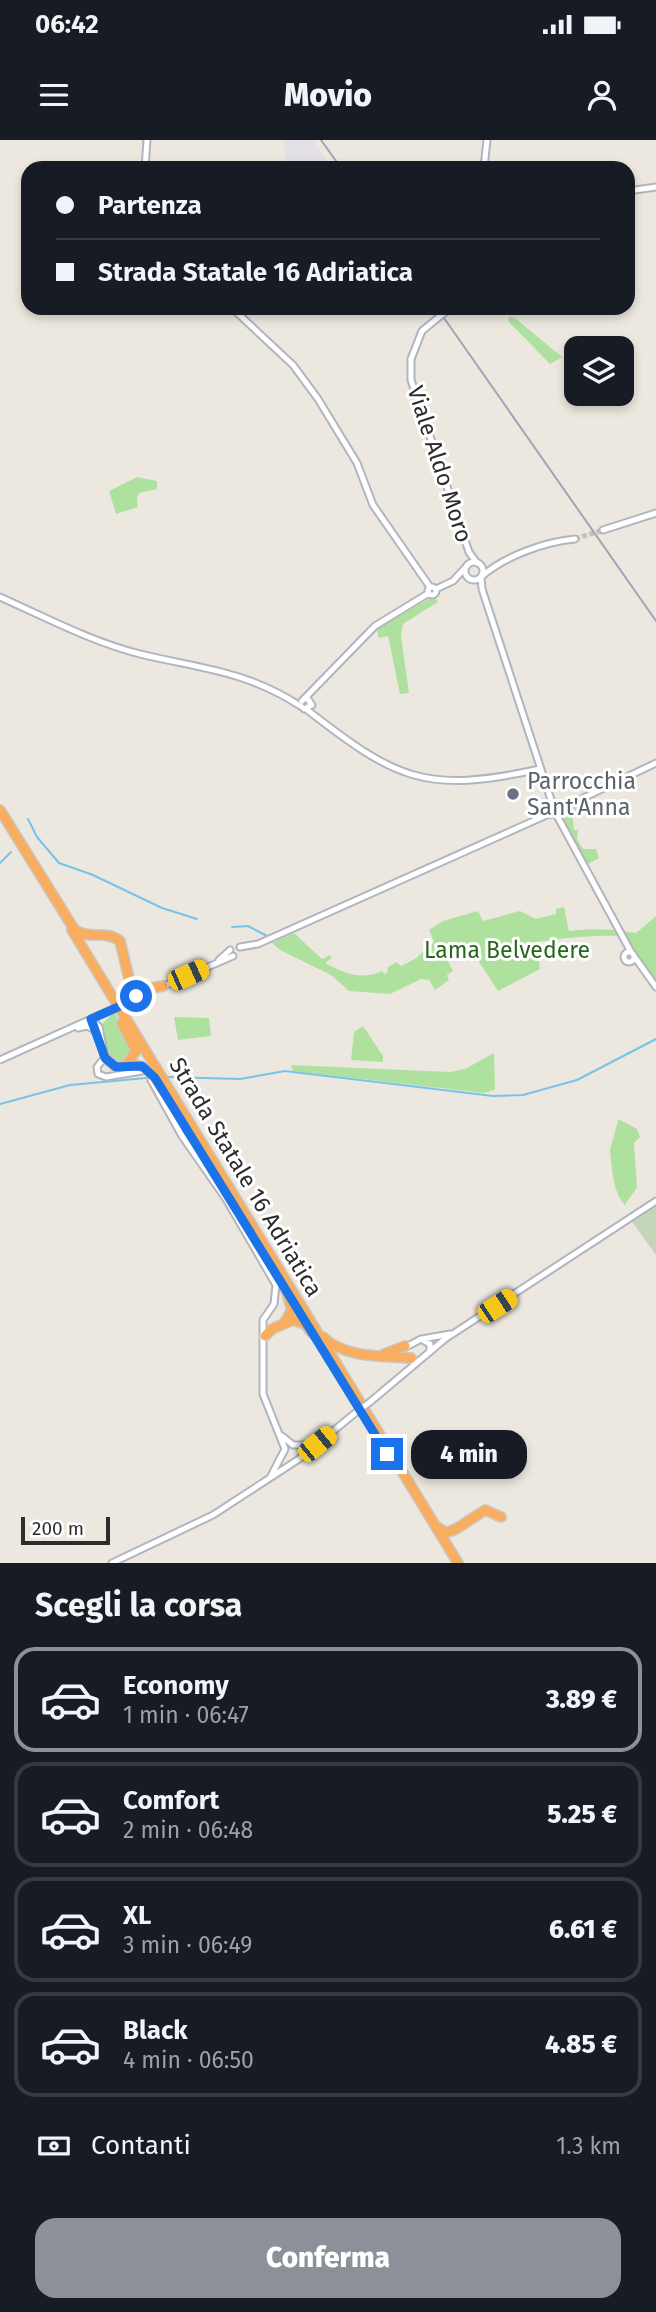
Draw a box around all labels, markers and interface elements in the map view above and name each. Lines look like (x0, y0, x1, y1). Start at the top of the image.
text: 06:42 (35, 9, 99, 40)
icon: menu (35, 76, 73, 114)
text: Movio (284, 76, 372, 114)
icon: person (583, 76, 621, 114)
text: Partenza (98, 190, 202, 221)
text: Strada Statale 16 Adriatica (98, 257, 413, 288)
map controls (564, 336, 634, 406)
button: layers (564, 336, 634, 406)
street label: Viale Aldo Moro (402, 382, 478, 546)
place label: Parrocchia Sant'Anna (527, 767, 636, 821)
marker: Parrocchia Sant'Anna (505, 786, 521, 802)
park label: Lama Belvedere (424, 936, 590, 964)
car (165, 957, 212, 993)
route start (120, 980, 152, 1012)
street label: Strada Statale 16 Adriatica (163, 1052, 329, 1302)
car (474, 1286, 521, 1326)
car (295, 1423, 340, 1465)
callout: 4 min (412, 1430, 527, 1478)
route end (371, 1438, 403, 1470)
text: 4 min (440, 1440, 498, 1468)
scale bar (21, 1514, 110, 1546)
text: 200 m (32, 1517, 84, 1540)
text: Scegli la corsa (35, 1586, 242, 1624)
icon: car (39, 1668, 102, 1731)
text: Economy (123, 1670, 229, 1701)
text: 3.89 € (546, 1684, 617, 1715)
text: 1 min · 06:47 (123, 1701, 249, 1729)
icon: car (39, 1783, 102, 1846)
text: Comfort (123, 1785, 219, 1816)
text: 5.25 € (547, 1799, 617, 1830)
text: 2 min · 06:48 (123, 1816, 253, 1844)
icon: car (39, 1898, 102, 1961)
text: XL (123, 1900, 151, 1931)
text: 6.61 € (549, 1914, 617, 1945)
text: 3 min · 06:49 (123, 1931, 252, 1959)
icon: car (39, 2013, 102, 2076)
text: Black (123, 2015, 188, 2046)
text: 4.85 € (545, 2029, 617, 2060)
text: 4 min · 06:50 (123, 2046, 254, 2074)
icon: cash (35, 2127, 73, 2165)
text: Contanti (91, 2130, 191, 2161)
text: 1.3 km (556, 2132, 621, 2160)
button: Conferma (35, 2218, 621, 2298)

